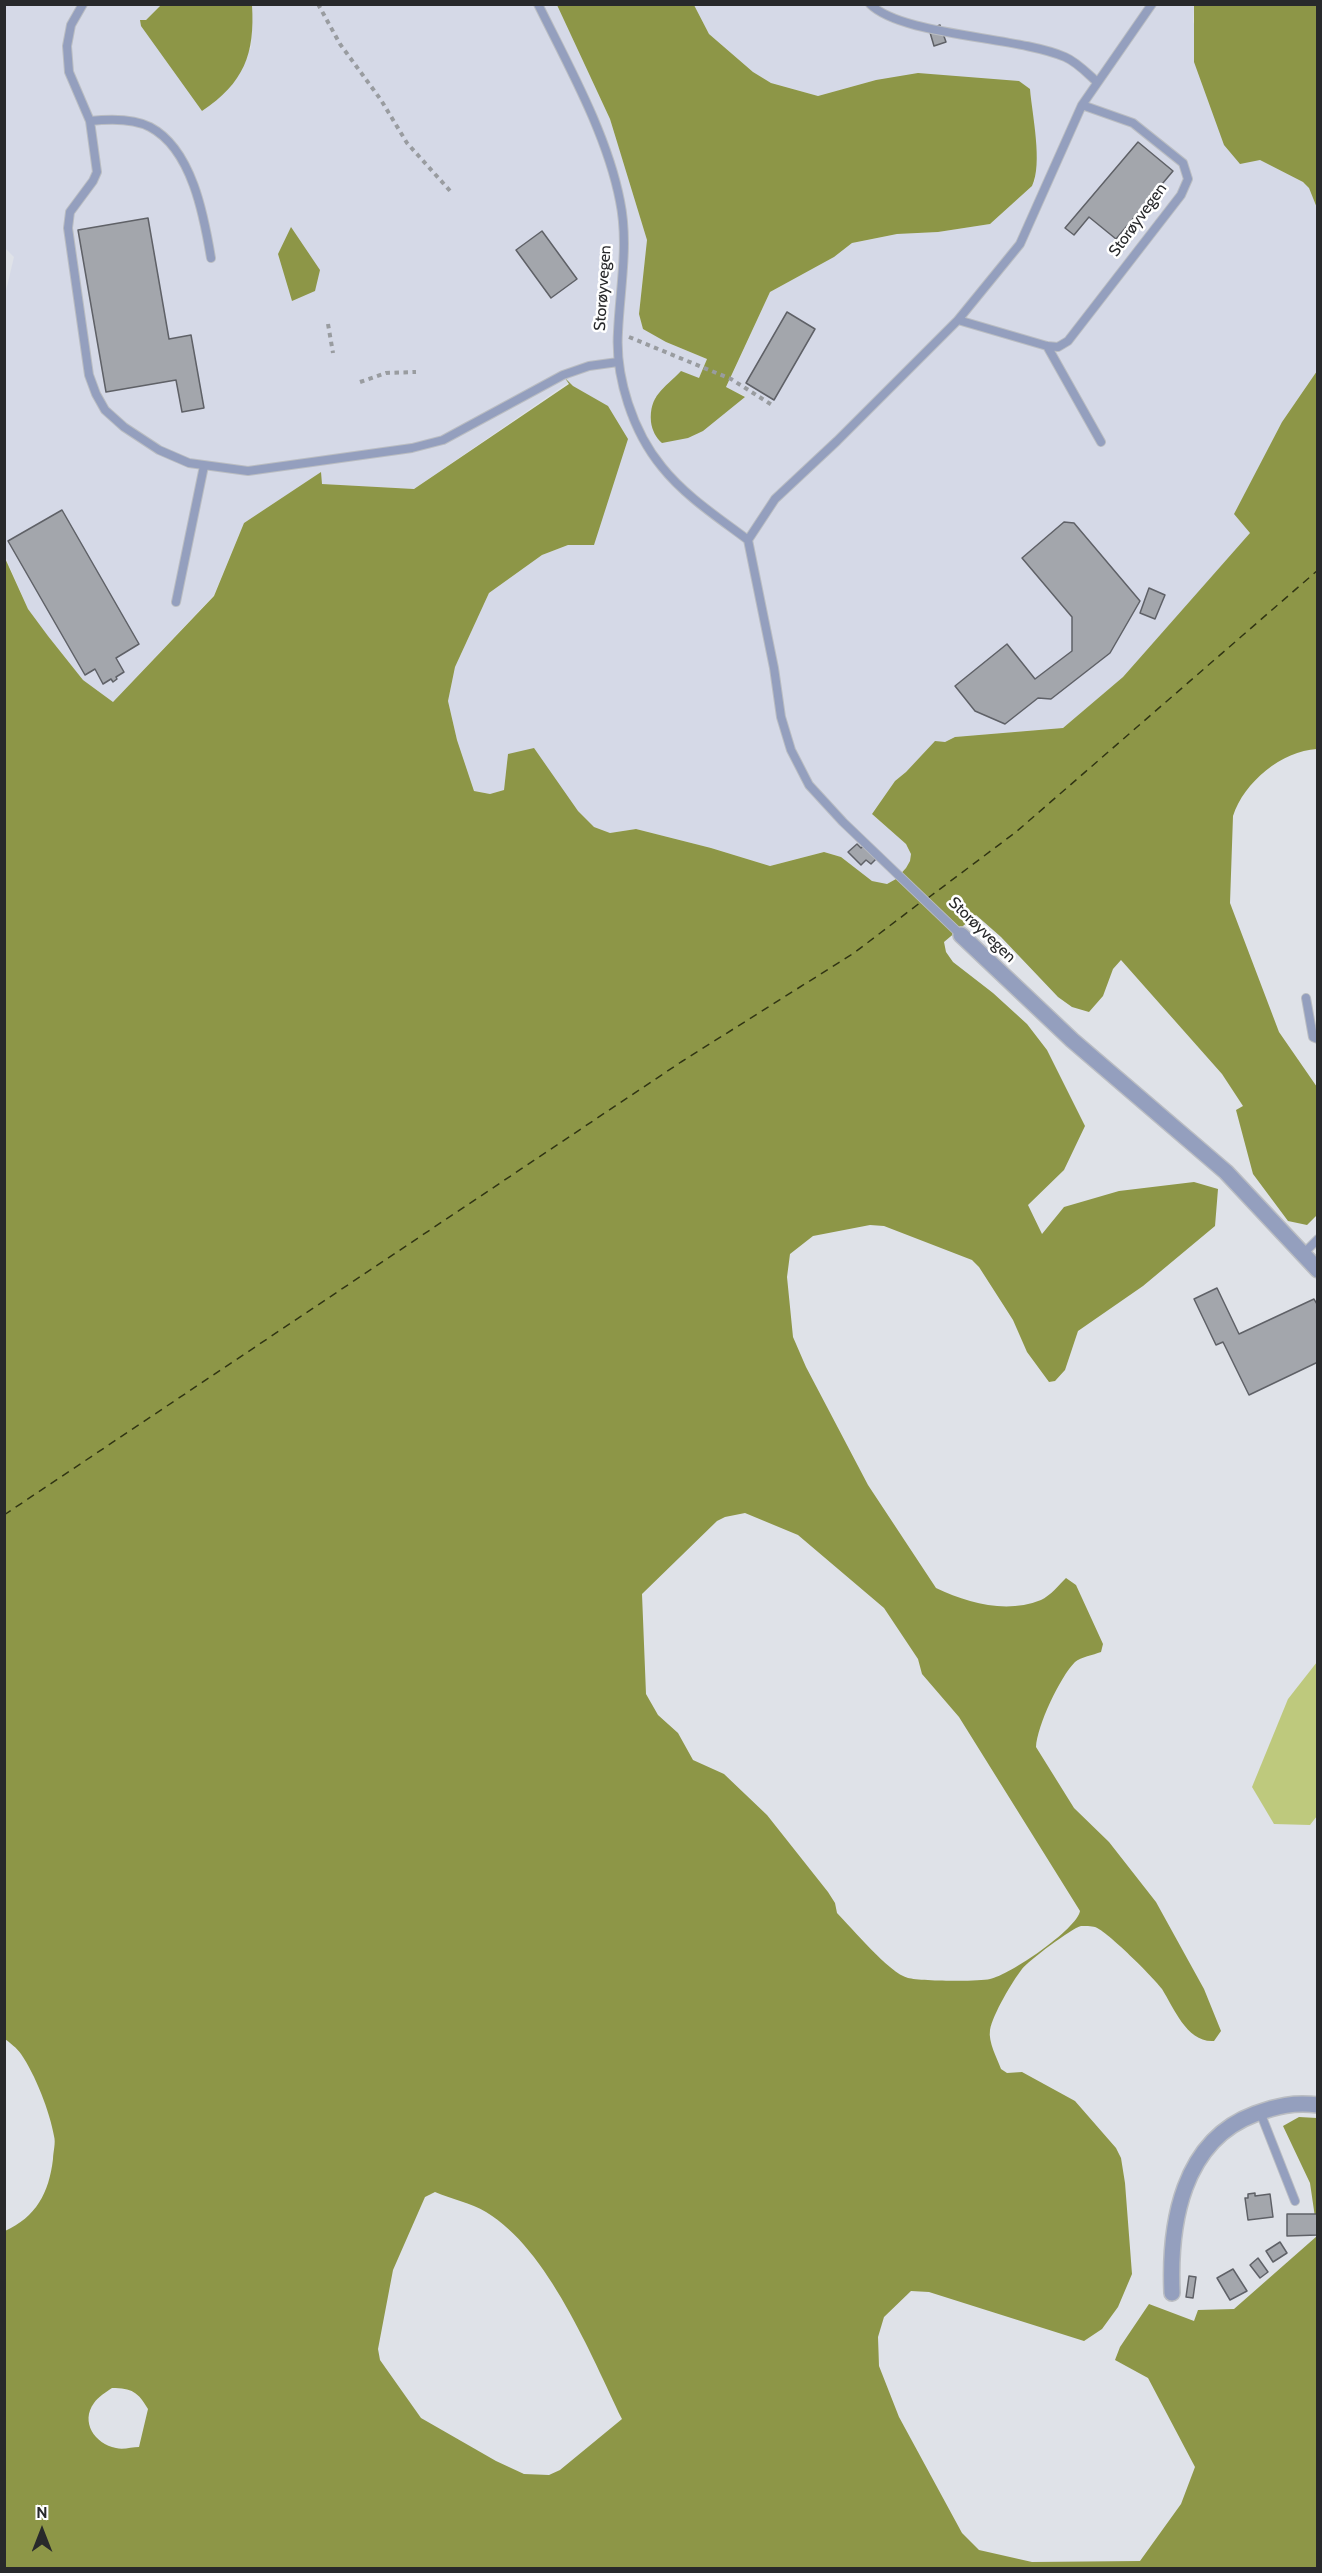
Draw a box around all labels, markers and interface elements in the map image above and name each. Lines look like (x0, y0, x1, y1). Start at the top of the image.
street label: Storøyvegen (1105, 180, 1171, 260)
street label: Storøyvegen (590, 245, 616, 331)
street label: Storøyvegen (944, 893, 1020, 967)
north arrow (12, 2501, 72, 2561)
text: N (36, 2503, 48, 2522)

